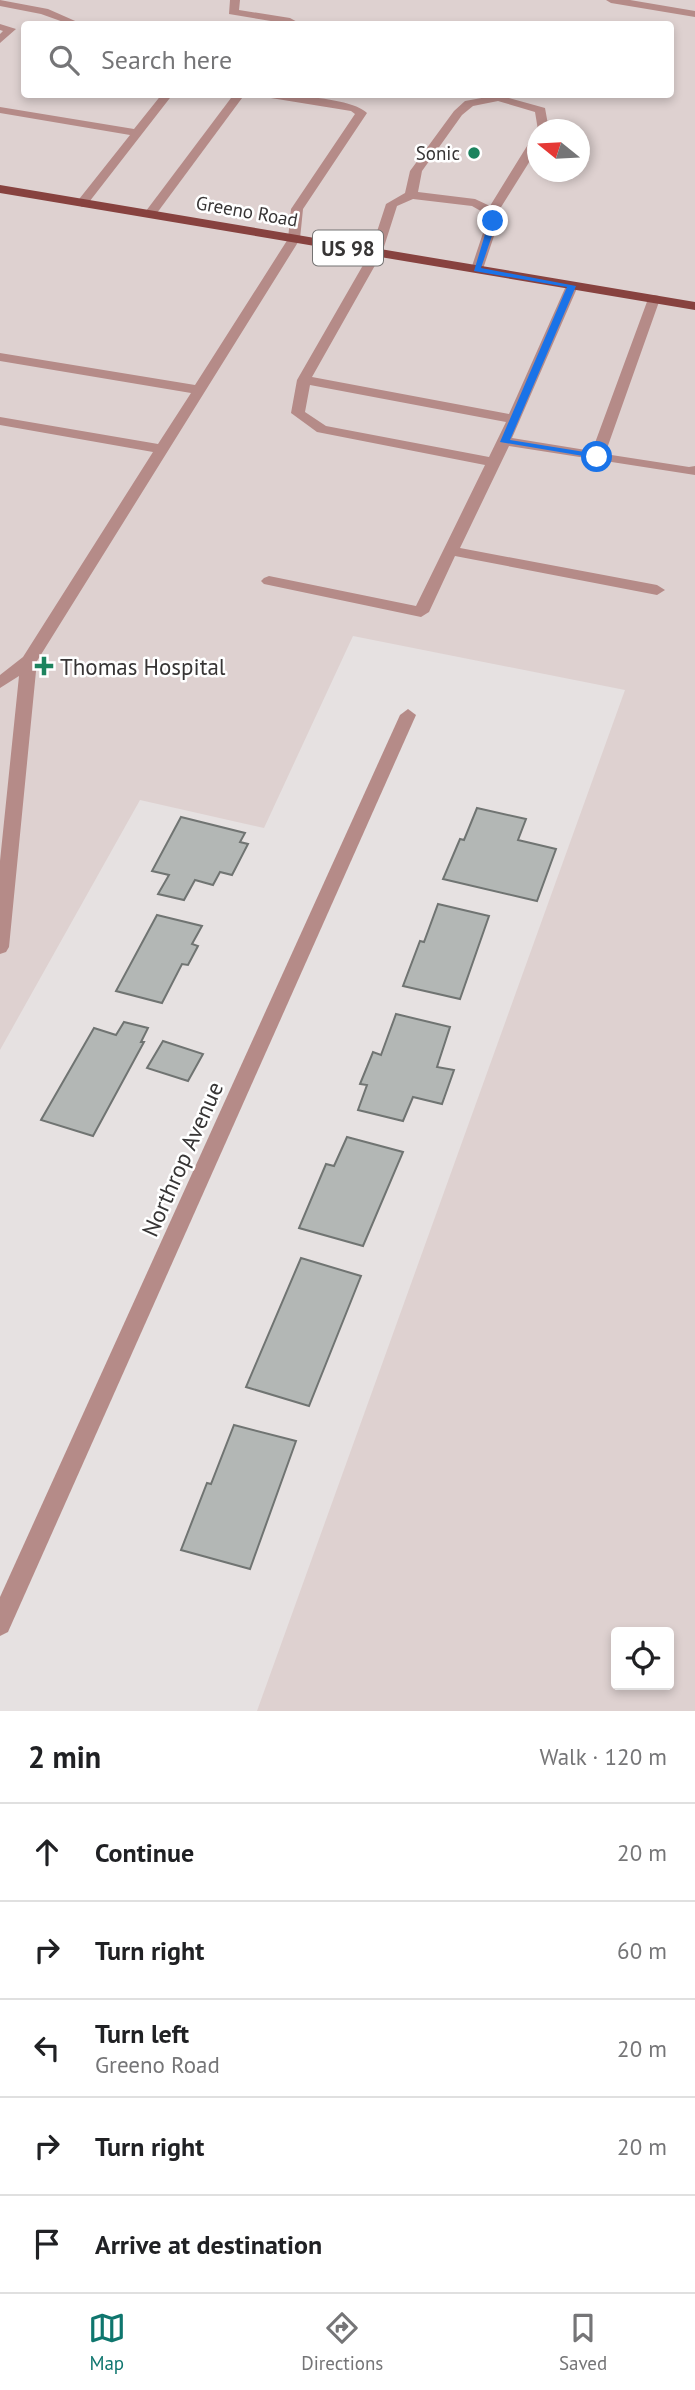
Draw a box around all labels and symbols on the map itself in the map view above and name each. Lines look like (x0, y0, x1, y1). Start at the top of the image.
north arrow (527, 119, 590, 182)
place label: Sonic (416, 141, 460, 165)
marker: Sonic (466, 145, 482, 161)
street label: Greeno Road (194, 190, 300, 232)
route end (477, 205, 508, 236)
road number: US 98 (313, 230, 383, 266)
route start (581, 441, 612, 472)
place label: Thomas Hospital (60, 652, 226, 681)
marker: Thomas Hospital (34, 656, 54, 676)
street label: Northrop Avenue (135, 1077, 229, 1241)

